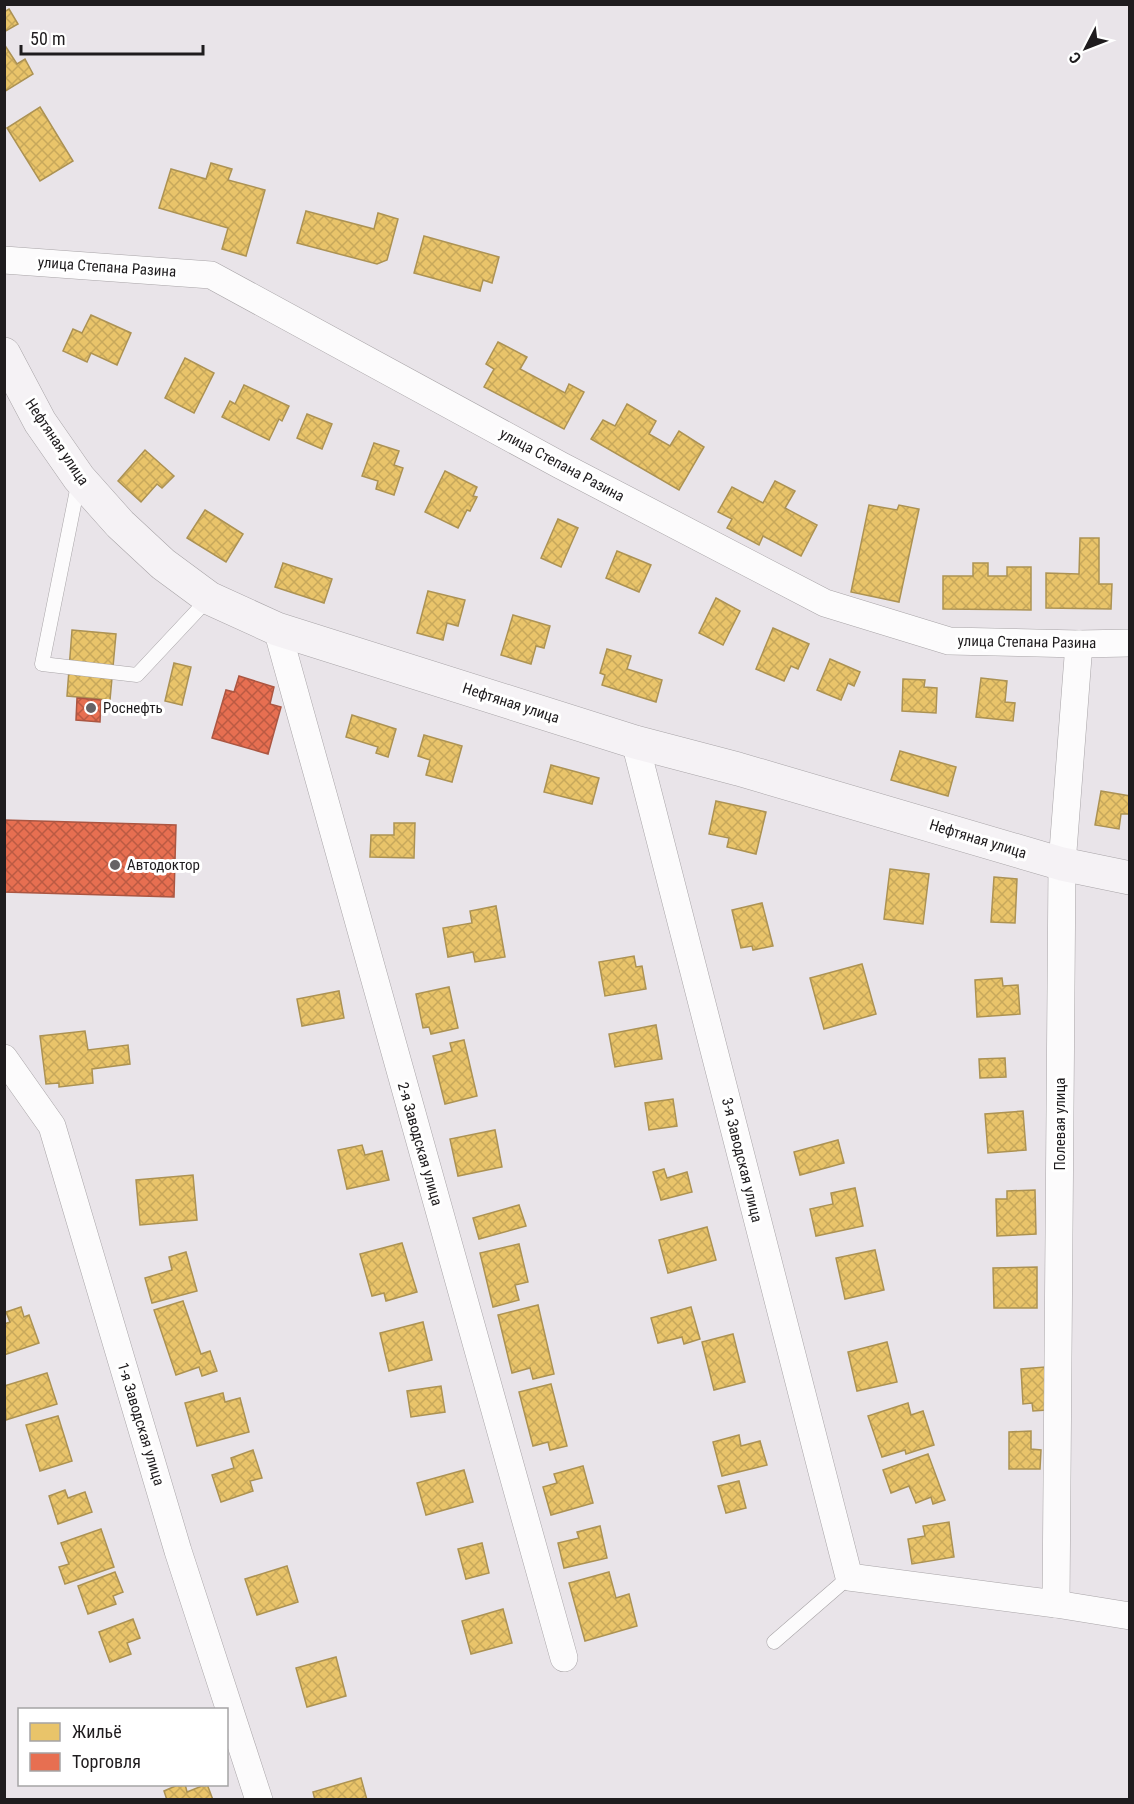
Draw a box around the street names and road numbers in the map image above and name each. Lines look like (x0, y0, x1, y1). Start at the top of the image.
street label: улица Степана Разина (37, 253, 177, 281)
street label: Нефтяная улица (21, 395, 93, 489)
street label: улица Степана Разина (497, 424, 627, 506)
street label: улица Степана Разина (957, 632, 1097, 652)
street label: Нефтяная улица (460, 679, 562, 727)
street label: Нефтяная улица (927, 816, 1029, 862)
street label: Полевая улица (1051, 1077, 1069, 1171)
street label: 2-я Заводская улица (394, 1080, 446, 1208)
street label: 3-я Заводская улица (718, 1096, 766, 1224)
street label: 1-я Заводская улица (114, 1360, 168, 1488)

